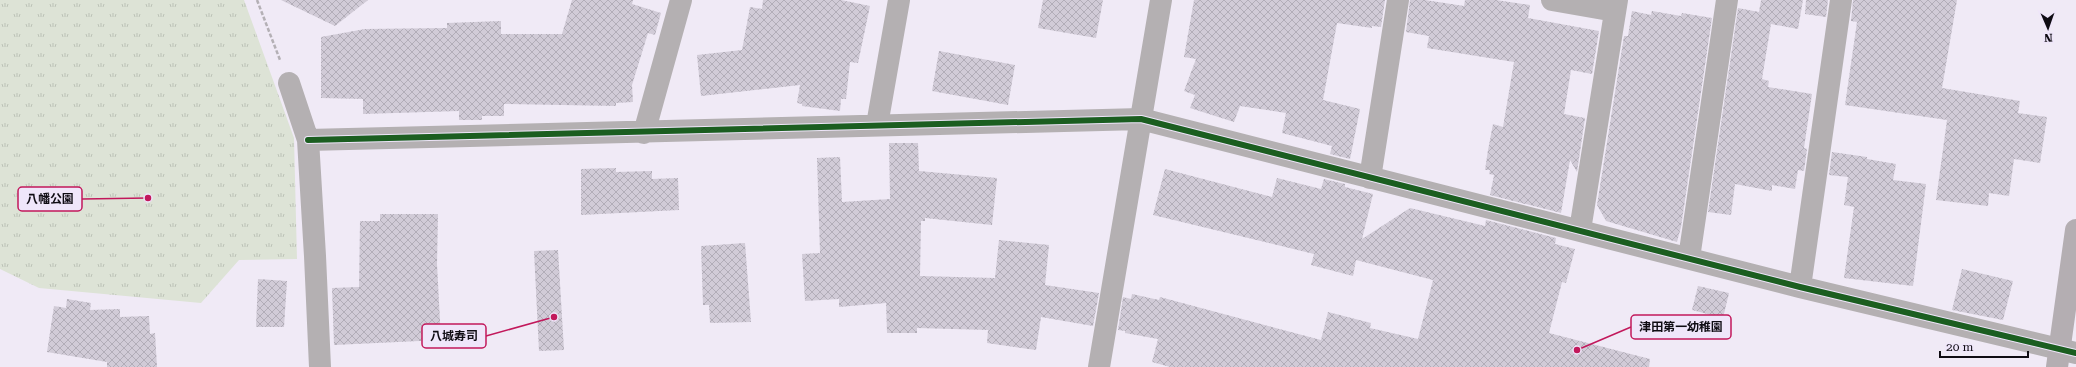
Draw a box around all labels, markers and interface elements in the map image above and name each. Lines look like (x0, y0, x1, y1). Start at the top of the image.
north arrow (2028, 8, 2068, 48)
text: N (2043, 31, 2053, 44)
callout: 八幡公園 (18, 187, 82, 211)
text: 八幡公園 (26, 192, 74, 206)
callout: 津田第一幼稚園 (1631, 315, 1731, 339)
text: 津田第一幼稚園 (1639, 320, 1723, 334)
callout: 八城寿司 (422, 324, 486, 348)
text: 八城寿司 (430, 329, 478, 343)
scale bar (1940, 333, 2028, 359)
text: 20 m (1946, 340, 1973, 354)

